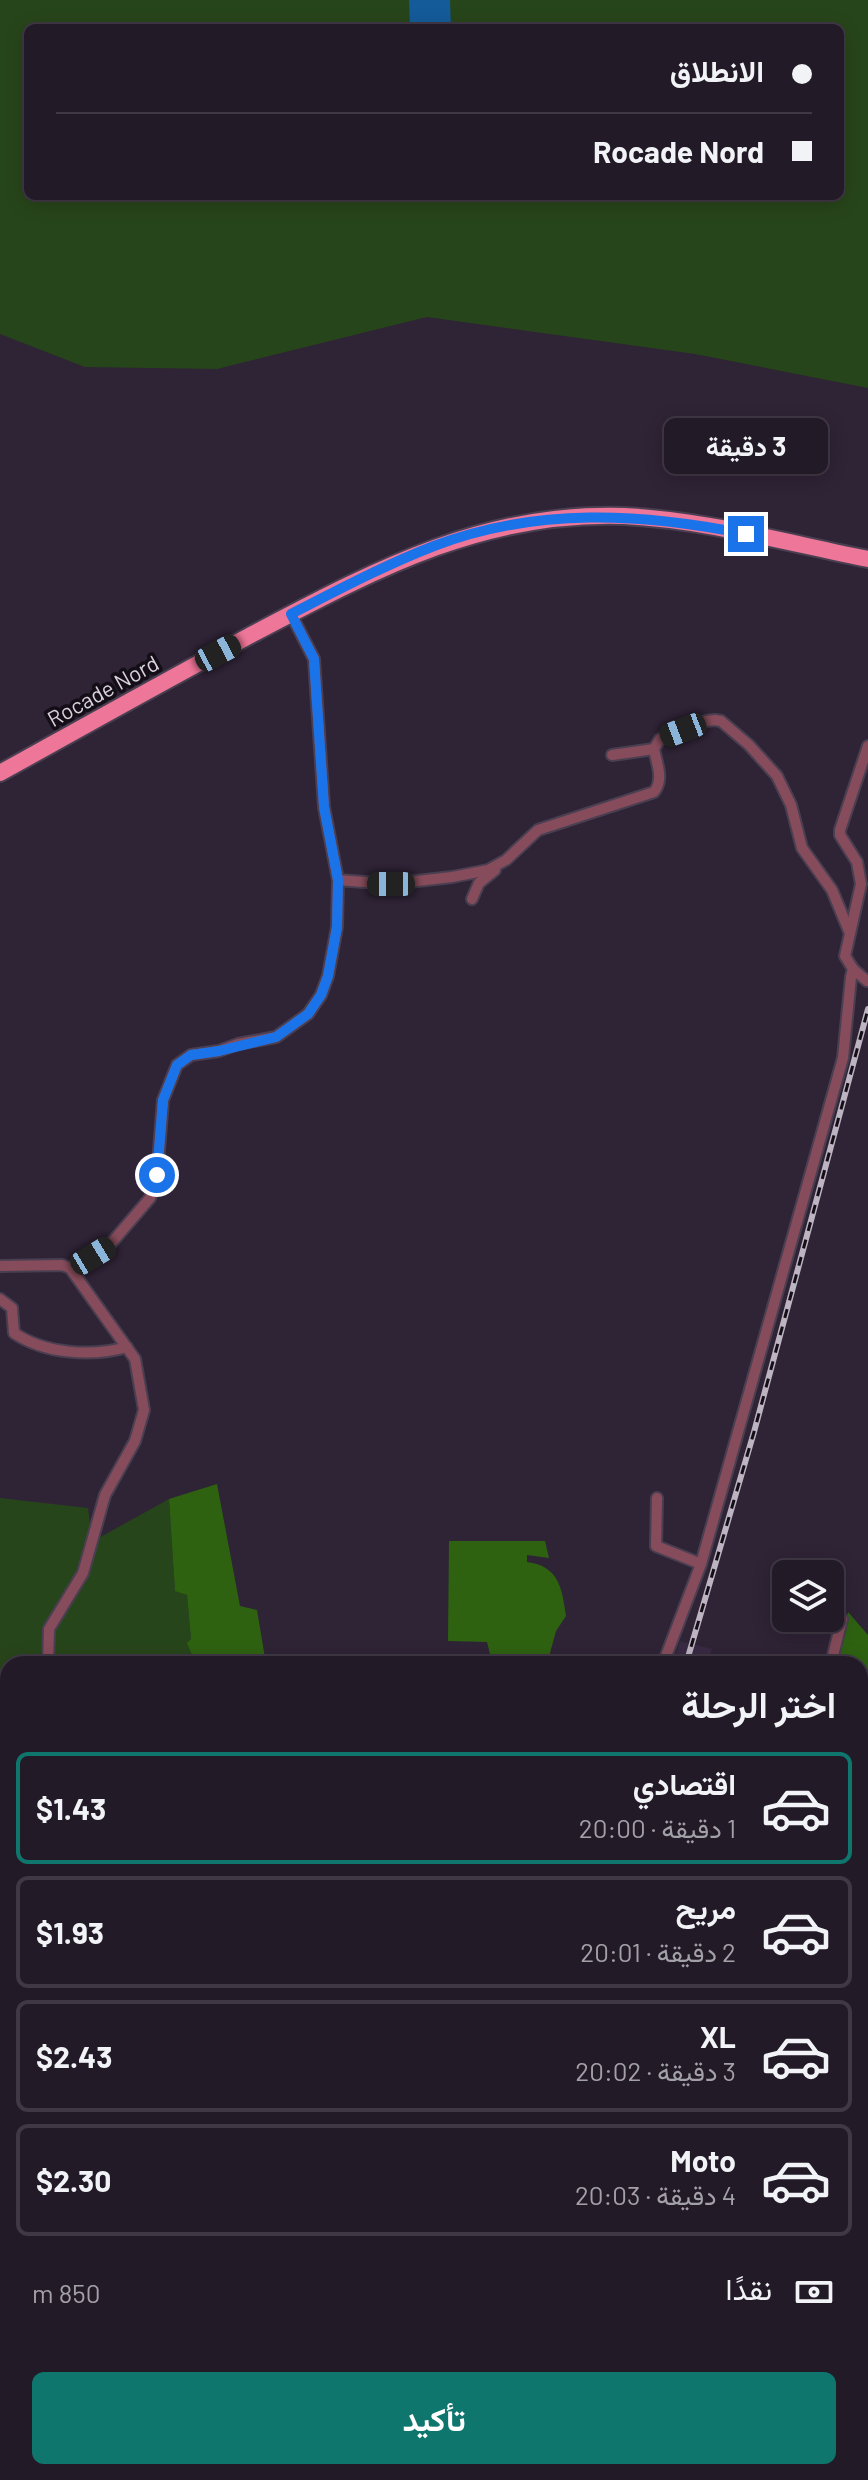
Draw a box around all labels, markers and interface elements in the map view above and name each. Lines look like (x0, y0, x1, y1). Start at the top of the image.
text: الانطلاق (670, 52, 764, 88)
text: Rocade Nord (593, 133, 764, 169)
callout: 3 دقيقة (664, 418, 828, 474)
text: 3 دقيقة (706, 430, 786, 461)
route end (728, 516, 764, 552)
car (191, 631, 245, 675)
street label: Rocade Nord (42, 649, 163, 731)
car (656, 710, 710, 750)
car (367, 872, 415, 896)
route start (139, 1157, 175, 1193)
car (66, 1233, 120, 1279)
map controls (772, 1560, 844, 1632)
button: layers (772, 1560, 844, 1632)
text: اختر الرحلة (681, 1682, 836, 1725)
text: اقتصادي (633, 1765, 736, 1801)
icon: car (760, 1772, 832, 1844)
text: $1.43 (36, 1790, 106, 1826)
text: 1 دقيقة · 20:00 (579, 1812, 736, 1843)
text: مريح (676, 1889, 736, 1925)
icon: car (760, 1896, 832, 1968)
text: $1.93 (36, 1914, 104, 1950)
text: 2 دقيقة · 20:01 (580, 1936, 736, 1967)
text: XL (700, 2018, 736, 2054)
icon: car (760, 2020, 832, 2092)
text: $2.43 (36, 2038, 112, 2074)
text: 3 دقيقة · 20:02 (575, 2055, 736, 2086)
text: Moto (670, 2142, 736, 2178)
icon: car (760, 2144, 832, 2216)
text: $2.30 (36, 2162, 111, 2198)
text: 4 دقيقة · 20:03 (575, 2179, 736, 2210)
text: نقدًا (726, 2270, 772, 2306)
icon: cash (792, 2270, 836, 2314)
text: 850 m (32, 2277, 100, 2308)
button: تأكيد (32, 2372, 836, 2464)

